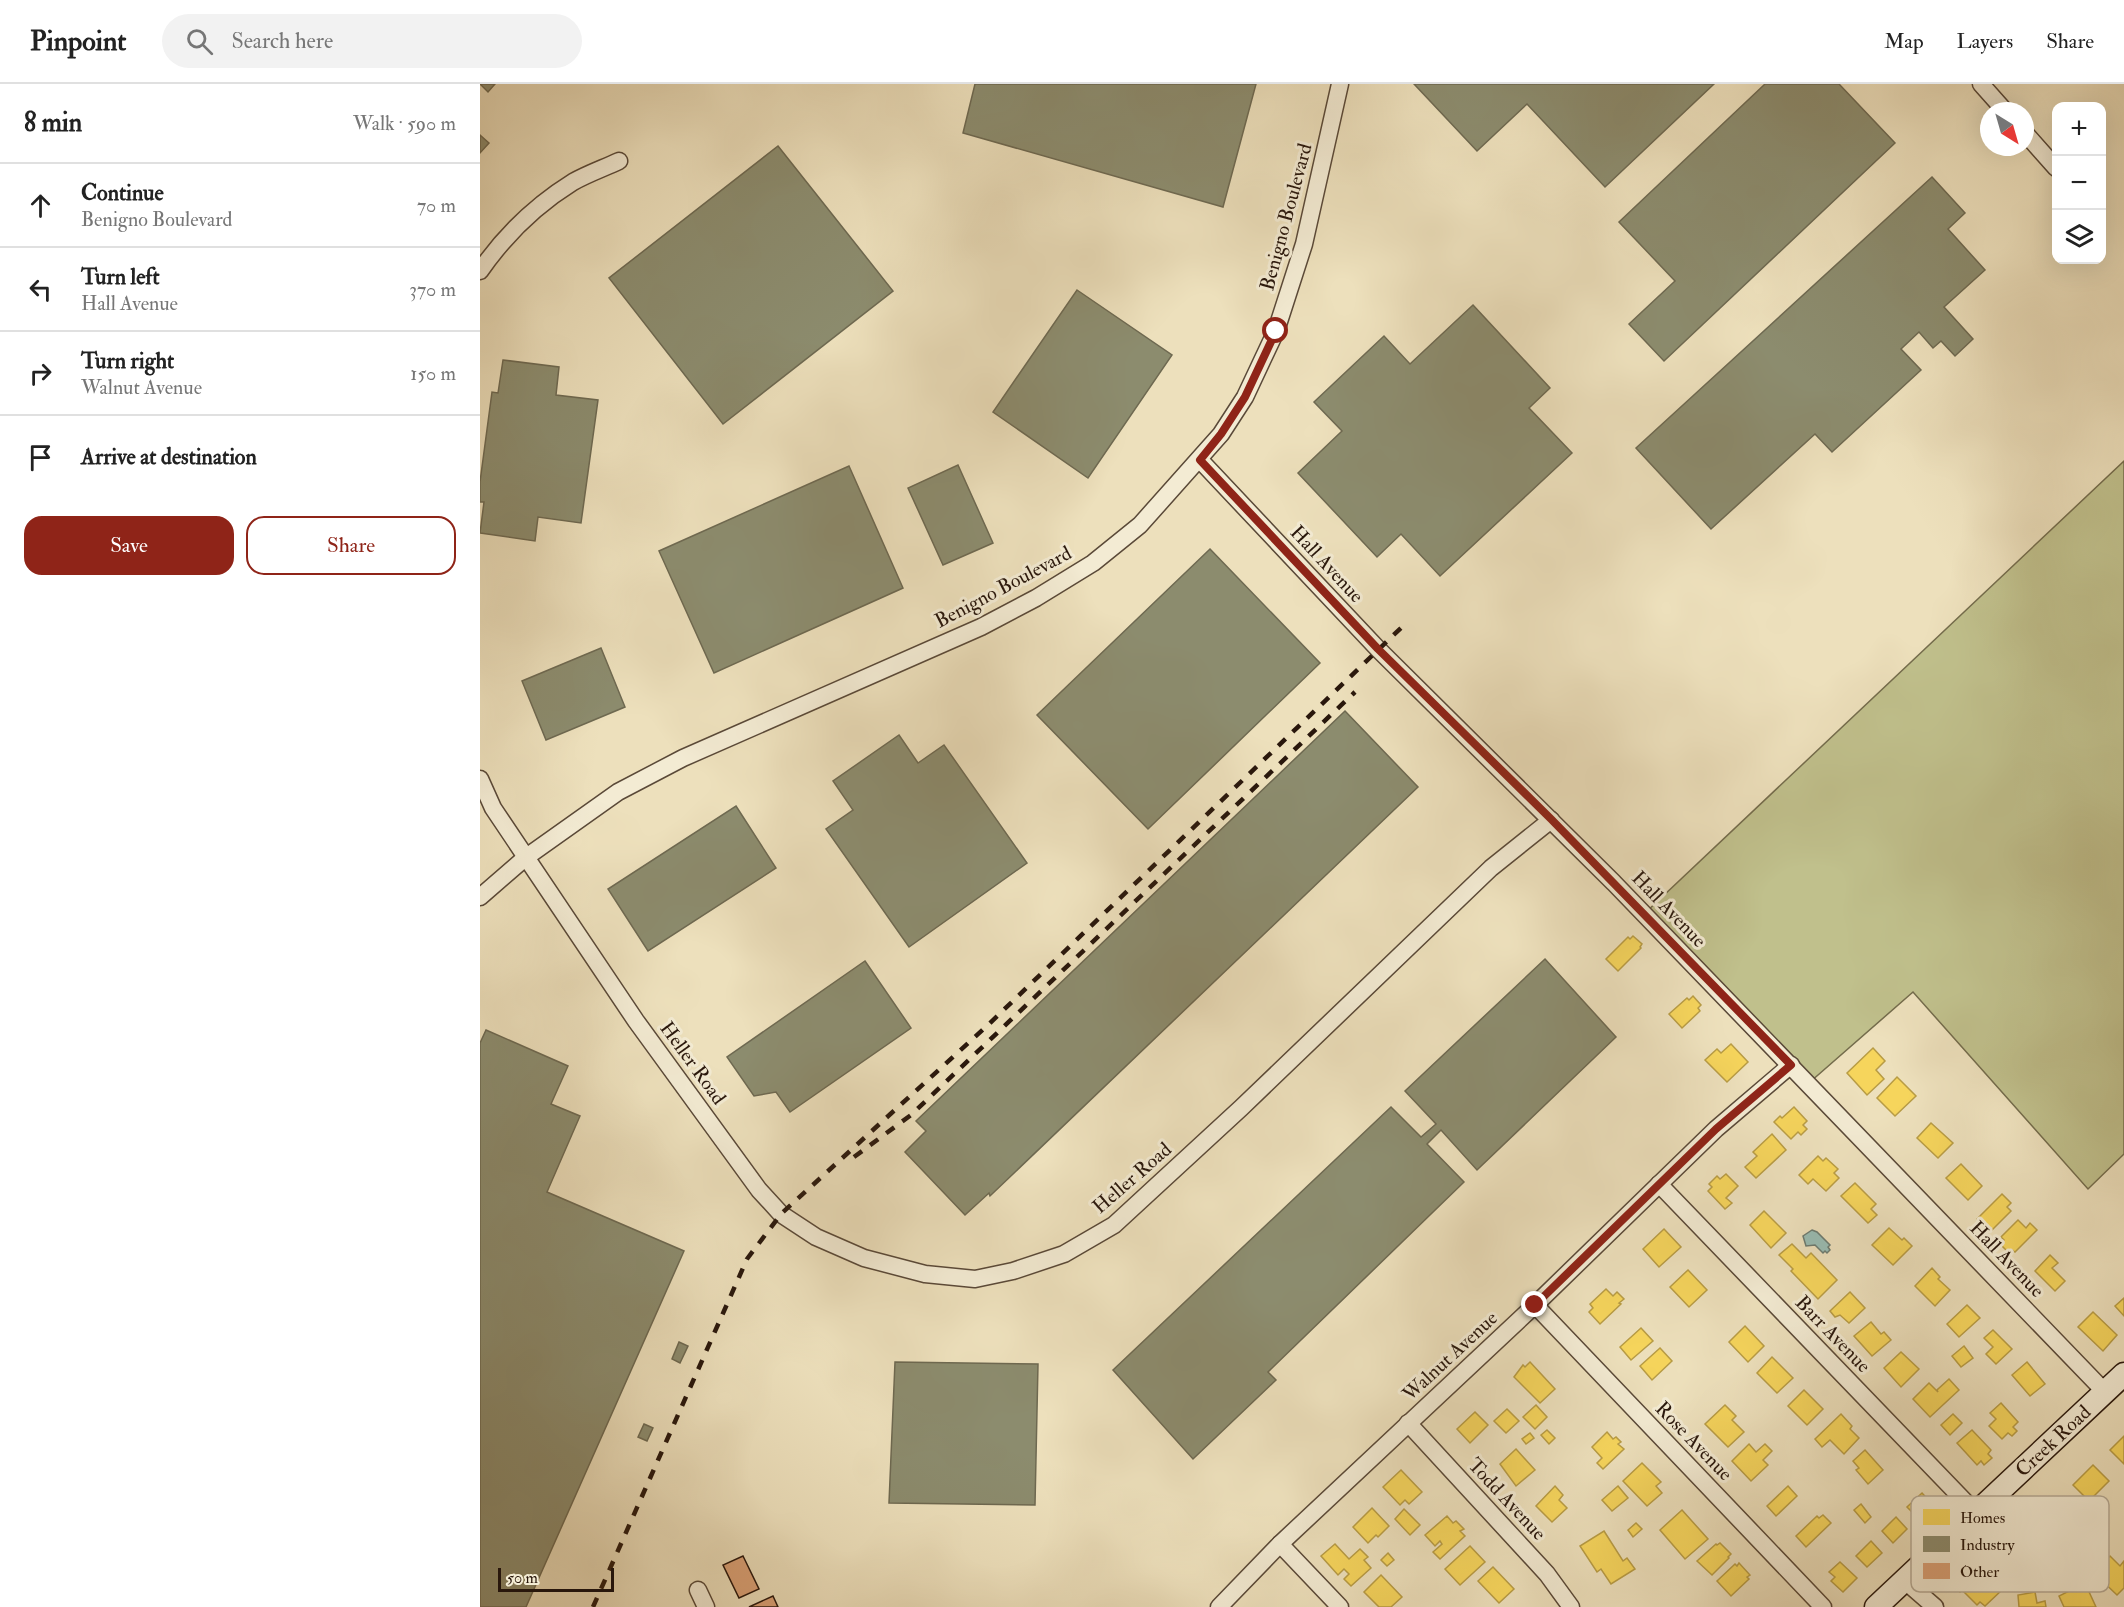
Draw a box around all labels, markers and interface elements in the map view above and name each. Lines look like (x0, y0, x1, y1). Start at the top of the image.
search box (162, 14, 582, 68)
text: Pinpoint (30, 24, 126, 59)
icon: search (183, 25, 216, 58)
text: Search here (231, 27, 333, 55)
text: Map (1884, 28, 1924, 55)
text: Layers (1957, 28, 2013, 55)
text: Share (2046, 28, 2094, 55)
north arrow (1980, 102, 2034, 156)
map controls (2052, 102, 2106, 264)
button: + (2052, 102, 2106, 156)
text: 8 min (24, 107, 82, 139)
text: Walk · 590 m (353, 111, 456, 136)
street label: Benigno Boulevard (1254, 140, 1318, 293)
button: − (2052, 156, 2106, 210)
text: Continue (81, 179, 164, 207)
icon: ahead (24, 189, 57, 222)
text: 70 m (417, 193, 456, 218)
text: Benigno Boulevard (81, 207, 232, 232)
button: layers (2052, 210, 2106, 264)
text: Turn left (81, 263, 160, 291)
icon: left (24, 273, 57, 306)
text: 370 m (409, 277, 456, 302)
text: Hall Avenue (81, 291, 178, 316)
route start (1262, 317, 1288, 343)
text: Turn right (81, 347, 174, 375)
icon: right (24, 357, 57, 390)
text: 150 m (410, 361, 456, 386)
text: Walnut Avenue (81, 375, 202, 400)
icon: arrive (24, 441, 57, 474)
text: Arrive at destination (81, 443, 257, 471)
button: Save (24, 516, 234, 575)
button: Share (246, 516, 456, 575)
street label: Hall Avenue (1285, 520, 1369, 608)
street label: Benigno Boulevard (930, 540, 1076, 634)
street label: Hall Avenue (1626, 865, 1712, 953)
street label: Heller Road (655, 1017, 732, 1110)
street label: Heller Road (1087, 1137, 1177, 1219)
street label: Hall Avenue (1964, 1215, 2050, 1303)
street label: Barr Avenue (1790, 1290, 1876, 1378)
route end (1521, 1291, 1547, 1317)
street label: Walnut Avenue (1396, 1306, 1503, 1407)
street label: Rose Avenue (1650, 1396, 1738, 1486)
street label: Creek Road (2010, 1400, 2096, 1482)
street label: Todd Avenue (1462, 1453, 1552, 1545)
legend (1911, 1496, 2109, 1592)
text: Homes (1960, 1508, 2005, 1528)
text: Industry (1960, 1535, 2015, 1555)
text: Other (1960, 1562, 1999, 1582)
scale bar (498, 1565, 614, 1592)
text: 50 m (507, 1568, 538, 1588)

